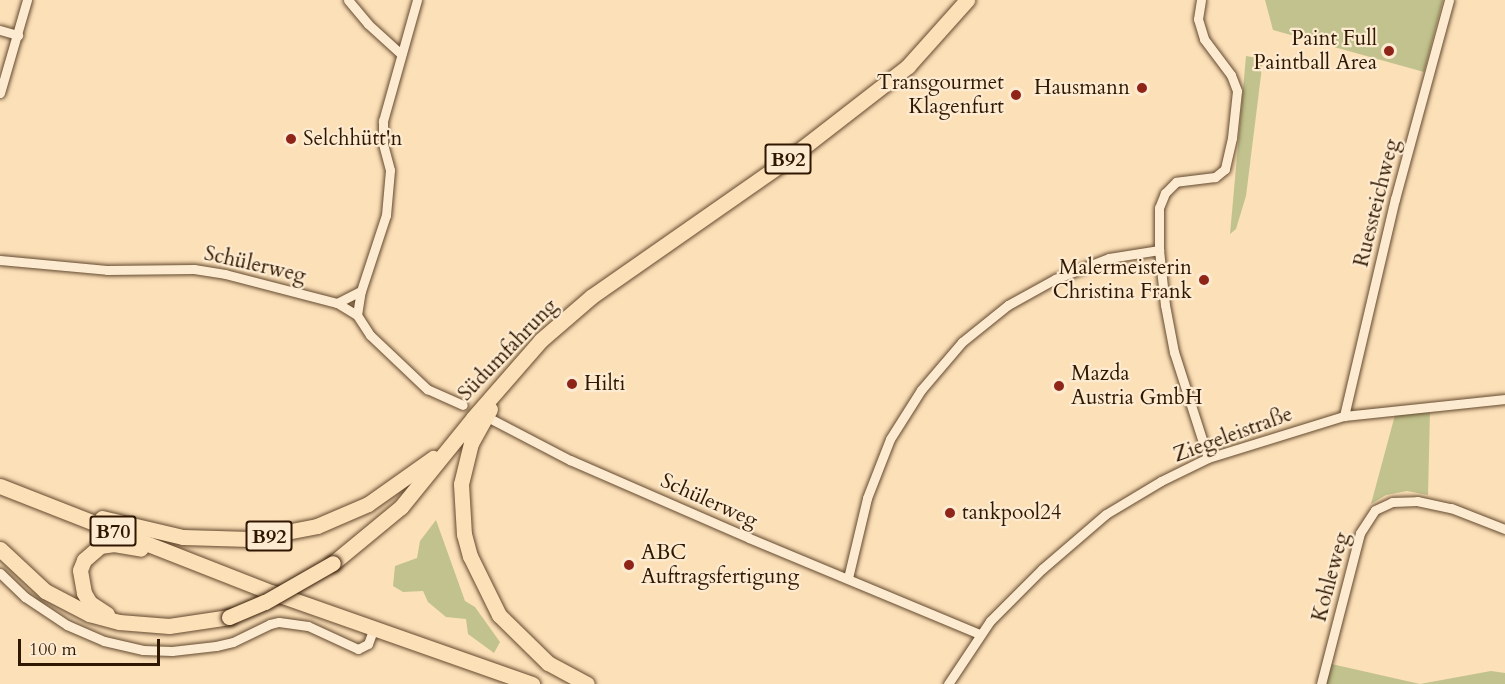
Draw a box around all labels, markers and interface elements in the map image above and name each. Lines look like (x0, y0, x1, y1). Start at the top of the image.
place label: Paint Full Paintball Area (1253, 26, 1377, 76)
marker: Paint Full Paintball Area (1382, 44, 1396, 58)
place label: Transgourmet Klagenfurt (877, 70, 1004, 120)
place label: Hausmann (1034, 75, 1130, 101)
marker: Hausmann (1135, 81, 1149, 95)
marker: Transgourmet Klagenfurt (1009, 88, 1023, 102)
place label: Selchhütt'n (303, 126, 403, 152)
marker: Selchhütt'n (284, 132, 298, 146)
street label: Ruessteichweg (1349, 136, 1405, 270)
road number: B92 (764, 142, 812, 176)
street label: Schülerweg (202, 241, 308, 289)
place label: Malermeisterin Christina Frank (1053, 255, 1192, 305)
marker: Malermeisterin Christina Frank (1197, 273, 1211, 287)
street label: Südumfahrung (453, 294, 563, 406)
place label: Mazda Austria GmbH (1071, 361, 1203, 411)
place label: Hilti (584, 371, 625, 397)
marker: Hilti (565, 377, 579, 391)
marker: Mazda Austria GmbH (1052, 379, 1066, 393)
street label: Ziegeleistraße (1170, 402, 1296, 468)
street label: Schülerweg (656, 468, 762, 534)
place label: tankpool24 (962, 500, 1062, 526)
marker: tankpool24 (943, 506, 957, 520)
road number: B70 (89, 514, 137, 548)
road number: B92 (245, 519, 293, 553)
street label: Kohleweg (1307, 530, 1355, 624)
place label: ABC Auftragsfertigung (641, 540, 799, 590)
marker: ABC Auftragsfertigung (622, 558, 636, 572)
scale bar (21, 627, 164, 665)
text: 100 m (29, 637, 77, 662)

